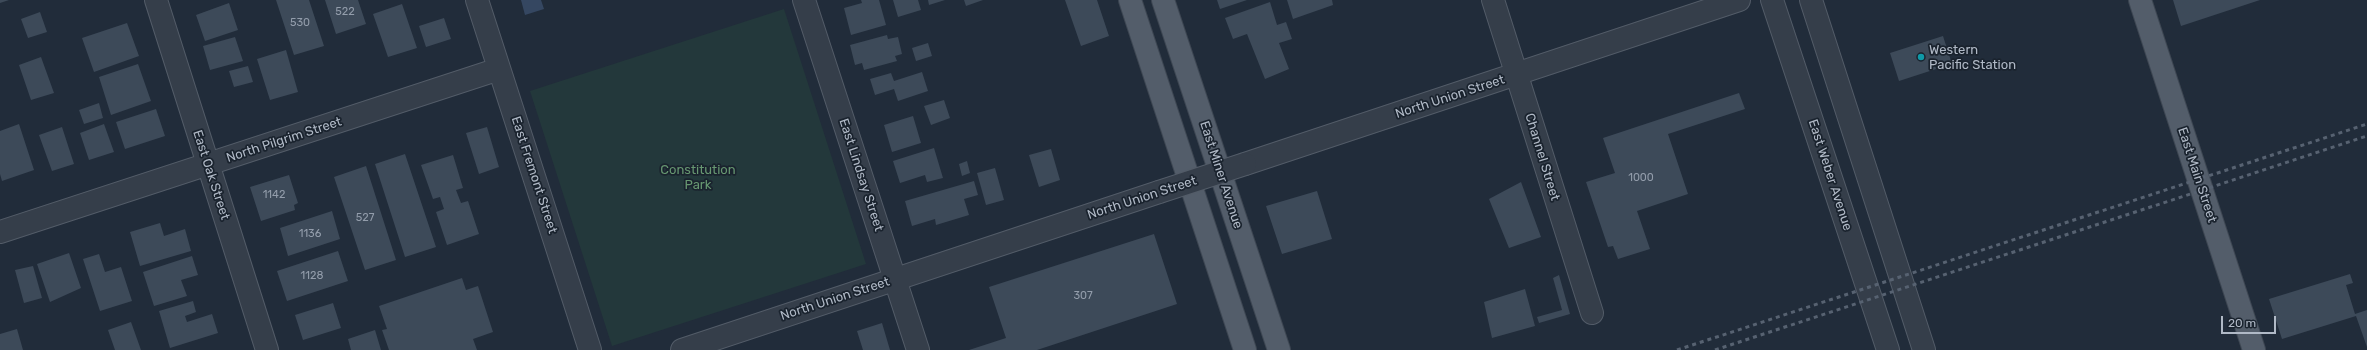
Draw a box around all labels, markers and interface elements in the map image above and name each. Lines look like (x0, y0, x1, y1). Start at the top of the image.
house number: 522 (335, 5, 355, 19)
house number: 530 (290, 16, 310, 30)
place label: Western Pacific Station (1929, 42, 2016, 73)
marker: Western Pacific Station (1916, 52, 1926, 62)
street label: North Union Street (1393, 72, 1507, 122)
street label: Channel Street (1521, 111, 1563, 203)
street label: North Pilgrim Street (224, 114, 344, 166)
street label: East Fremont Street (508, 115, 560, 235)
street label: East Lindsay Street (835, 117, 887, 233)
street label: East Weber Avenue (1805, 117, 1855, 233)
street label: East Miner Avenue (1196, 119, 1246, 231)
street label: East Main Street (2174, 125, 2220, 225)
street label: East Oak Street (189, 128, 233, 222)
park label: Constitution Park (660, 162, 736, 193)
house number: 1000 (1628, 171, 1654, 185)
street label: North Union Street (1085, 173, 1199, 223)
house number: 1142 (263, 188, 285, 202)
house number: 527 (356, 211, 374, 225)
house number: 1136 (299, 227, 321, 241)
house number: 1128 (301, 269, 323, 283)
street label: North Union Street (778, 274, 892, 324)
house number: 307 (1073, 289, 1093, 303)
scale bar (2223, 308, 2278, 334)
text: 20 m (2228, 316, 2256, 330)

